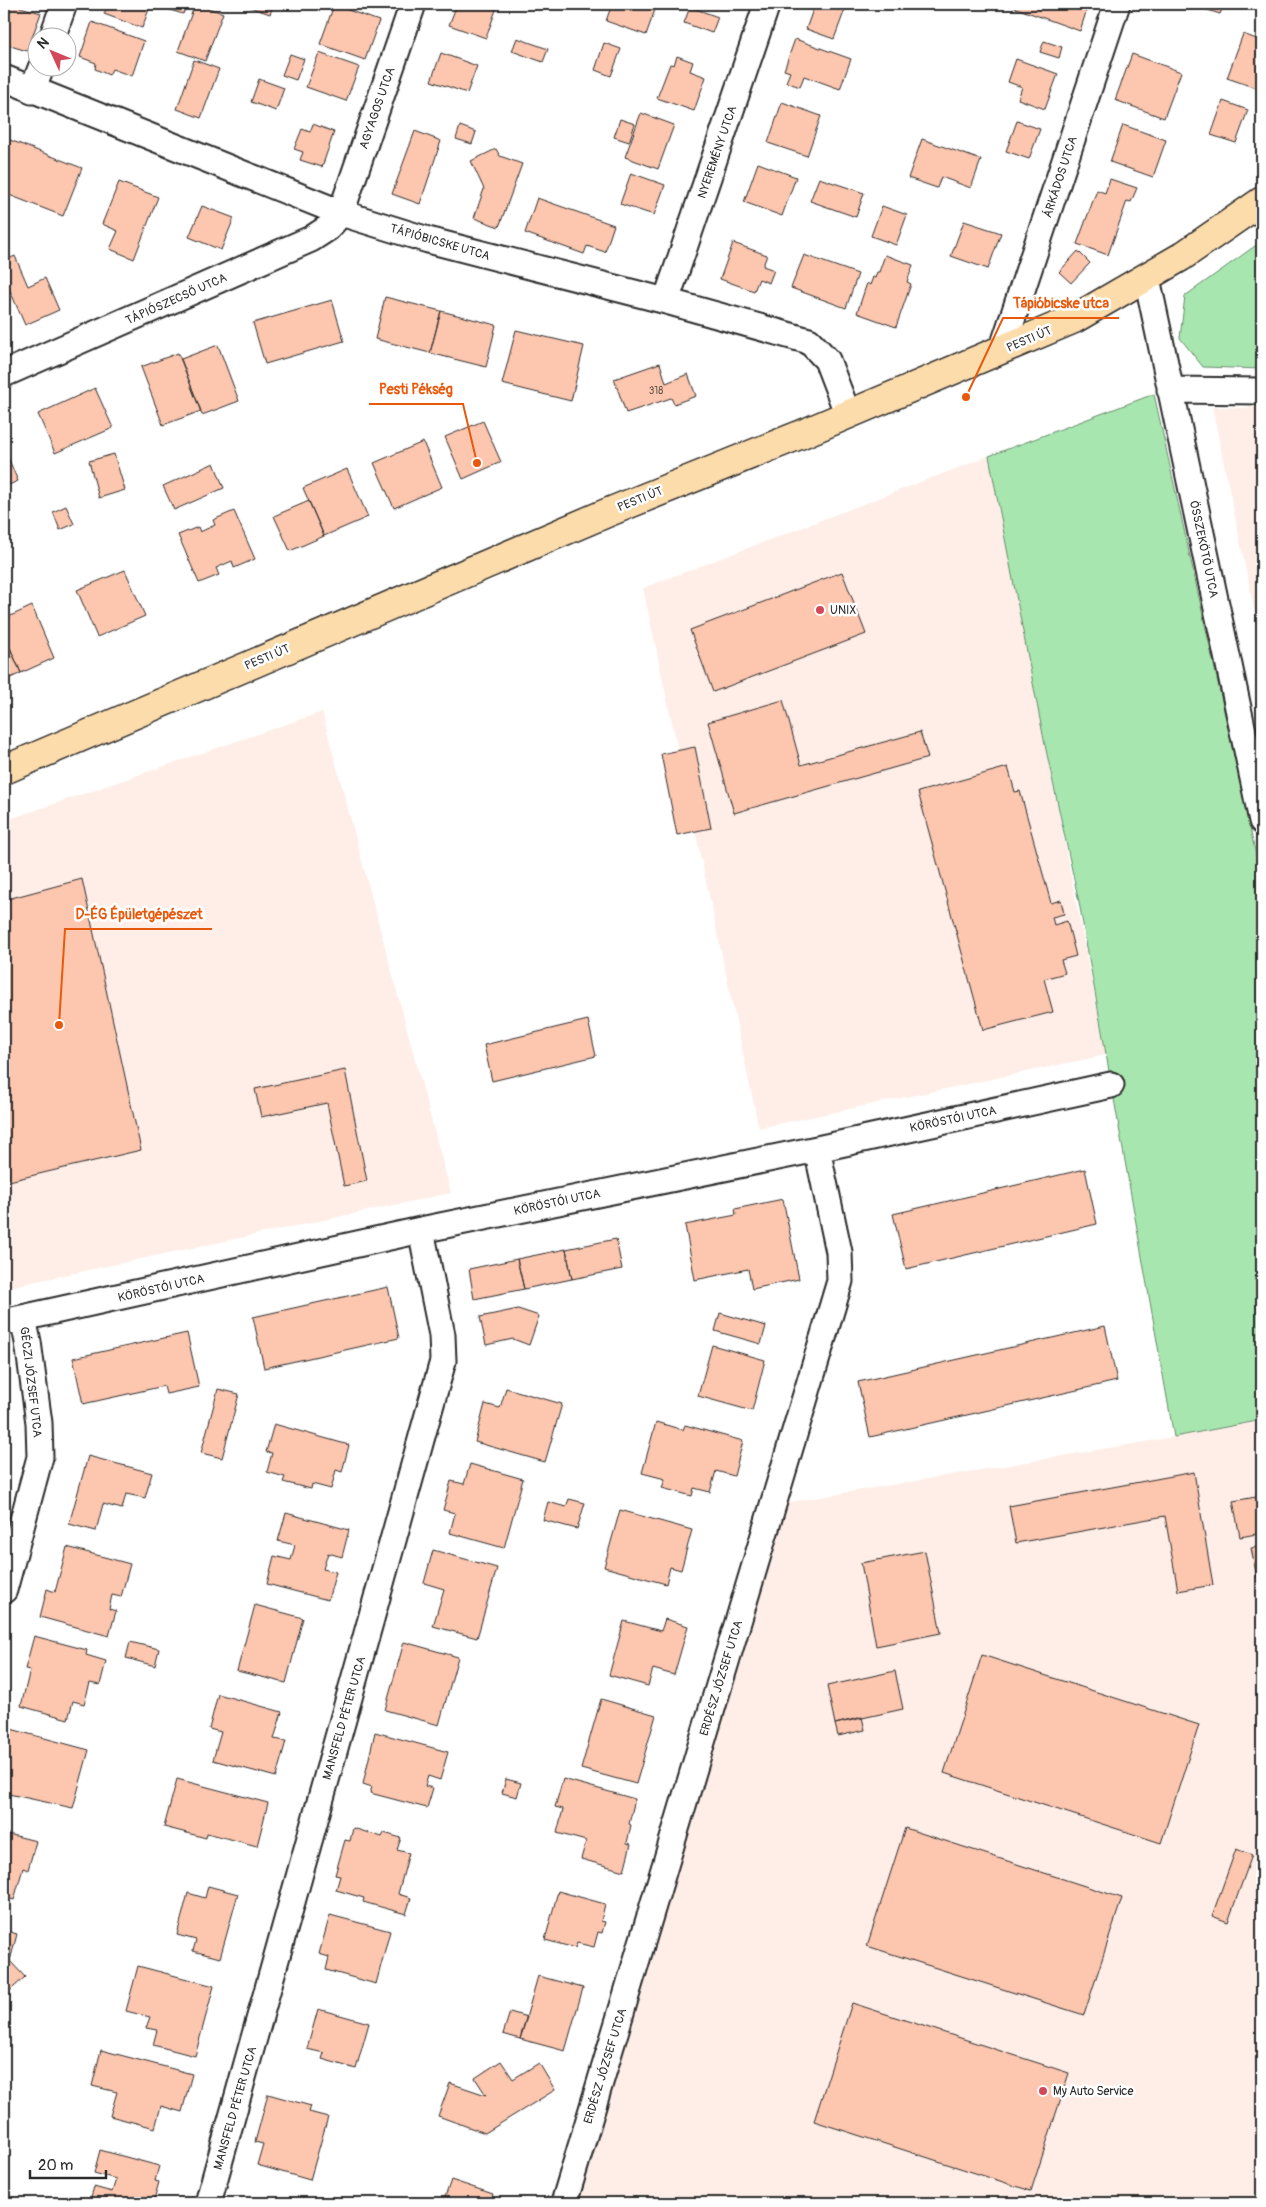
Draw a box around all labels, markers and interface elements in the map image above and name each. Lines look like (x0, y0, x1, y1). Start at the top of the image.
north arrow (28, 28, 78, 78)
text: N (34, 34, 52, 53)
street label: AGYAGOS UTCA (356, 65, 399, 151)
street label: NYEREMÉNY UTCA (694, 103, 740, 201)
street label: ÁRKÁDOS UTCA (1039, 134, 1081, 220)
street label: TÁPIÓBICSKE UTCA (388, 220, 492, 264)
street label: TÁPIÓSZECSŐ UTCA (123, 269, 229, 329)
callout: Tápióbicske utca (1003, 289, 1119, 318)
text: Tápióbicske utca (1012, 295, 1109, 312)
street label: PESTI ÚT (1004, 322, 1054, 356)
callout: Pesti Pékség (369, 375, 463, 404)
text: Pesti Pékség (379, 381, 453, 398)
house number: 318 (649, 385, 663, 397)
street label: PESTI ÚT (615, 483, 665, 515)
street label: ÖSSZEKÖTŐ UTCA (1186, 499, 1222, 599)
place label: UNIX (830, 603, 856, 618)
marker: UNIX (814, 604, 826, 616)
street label: PESTI ÚT (242, 640, 292, 674)
callout: D-ÉG Épületgépészet (65, 900, 212, 929)
text: D-ÉG Épületgépészet (75, 905, 203, 923)
street label: KÖRÖSTÓI UTCA (908, 1102, 998, 1136)
street label: KÖRÖSTÓI UTCA (512, 1185, 602, 1219)
street label: KÖRÖSTÓI UTCA (116, 1270, 206, 1306)
street label: GÉCZI JÓZSEF UTCA (16, 1326, 46, 1438)
street label: ERDÉSZ JÓZSEF UTCA (696, 1618, 746, 1738)
street label: MANSFELD PÉTER UTCA (319, 1654, 369, 1781)
street label: ERDÉSZ JÓZSEF UTCA (580, 2006, 630, 2126)
street label: MANSFELD PÉTER UTCA (210, 2044, 260, 2171)
place label: My Auto Service (1053, 2084, 1133, 2099)
marker: My Auto Service (1037, 2085, 1049, 2097)
scale bar (30, 2147, 106, 2179)
text: 20 m (38, 2156, 73, 2175)

